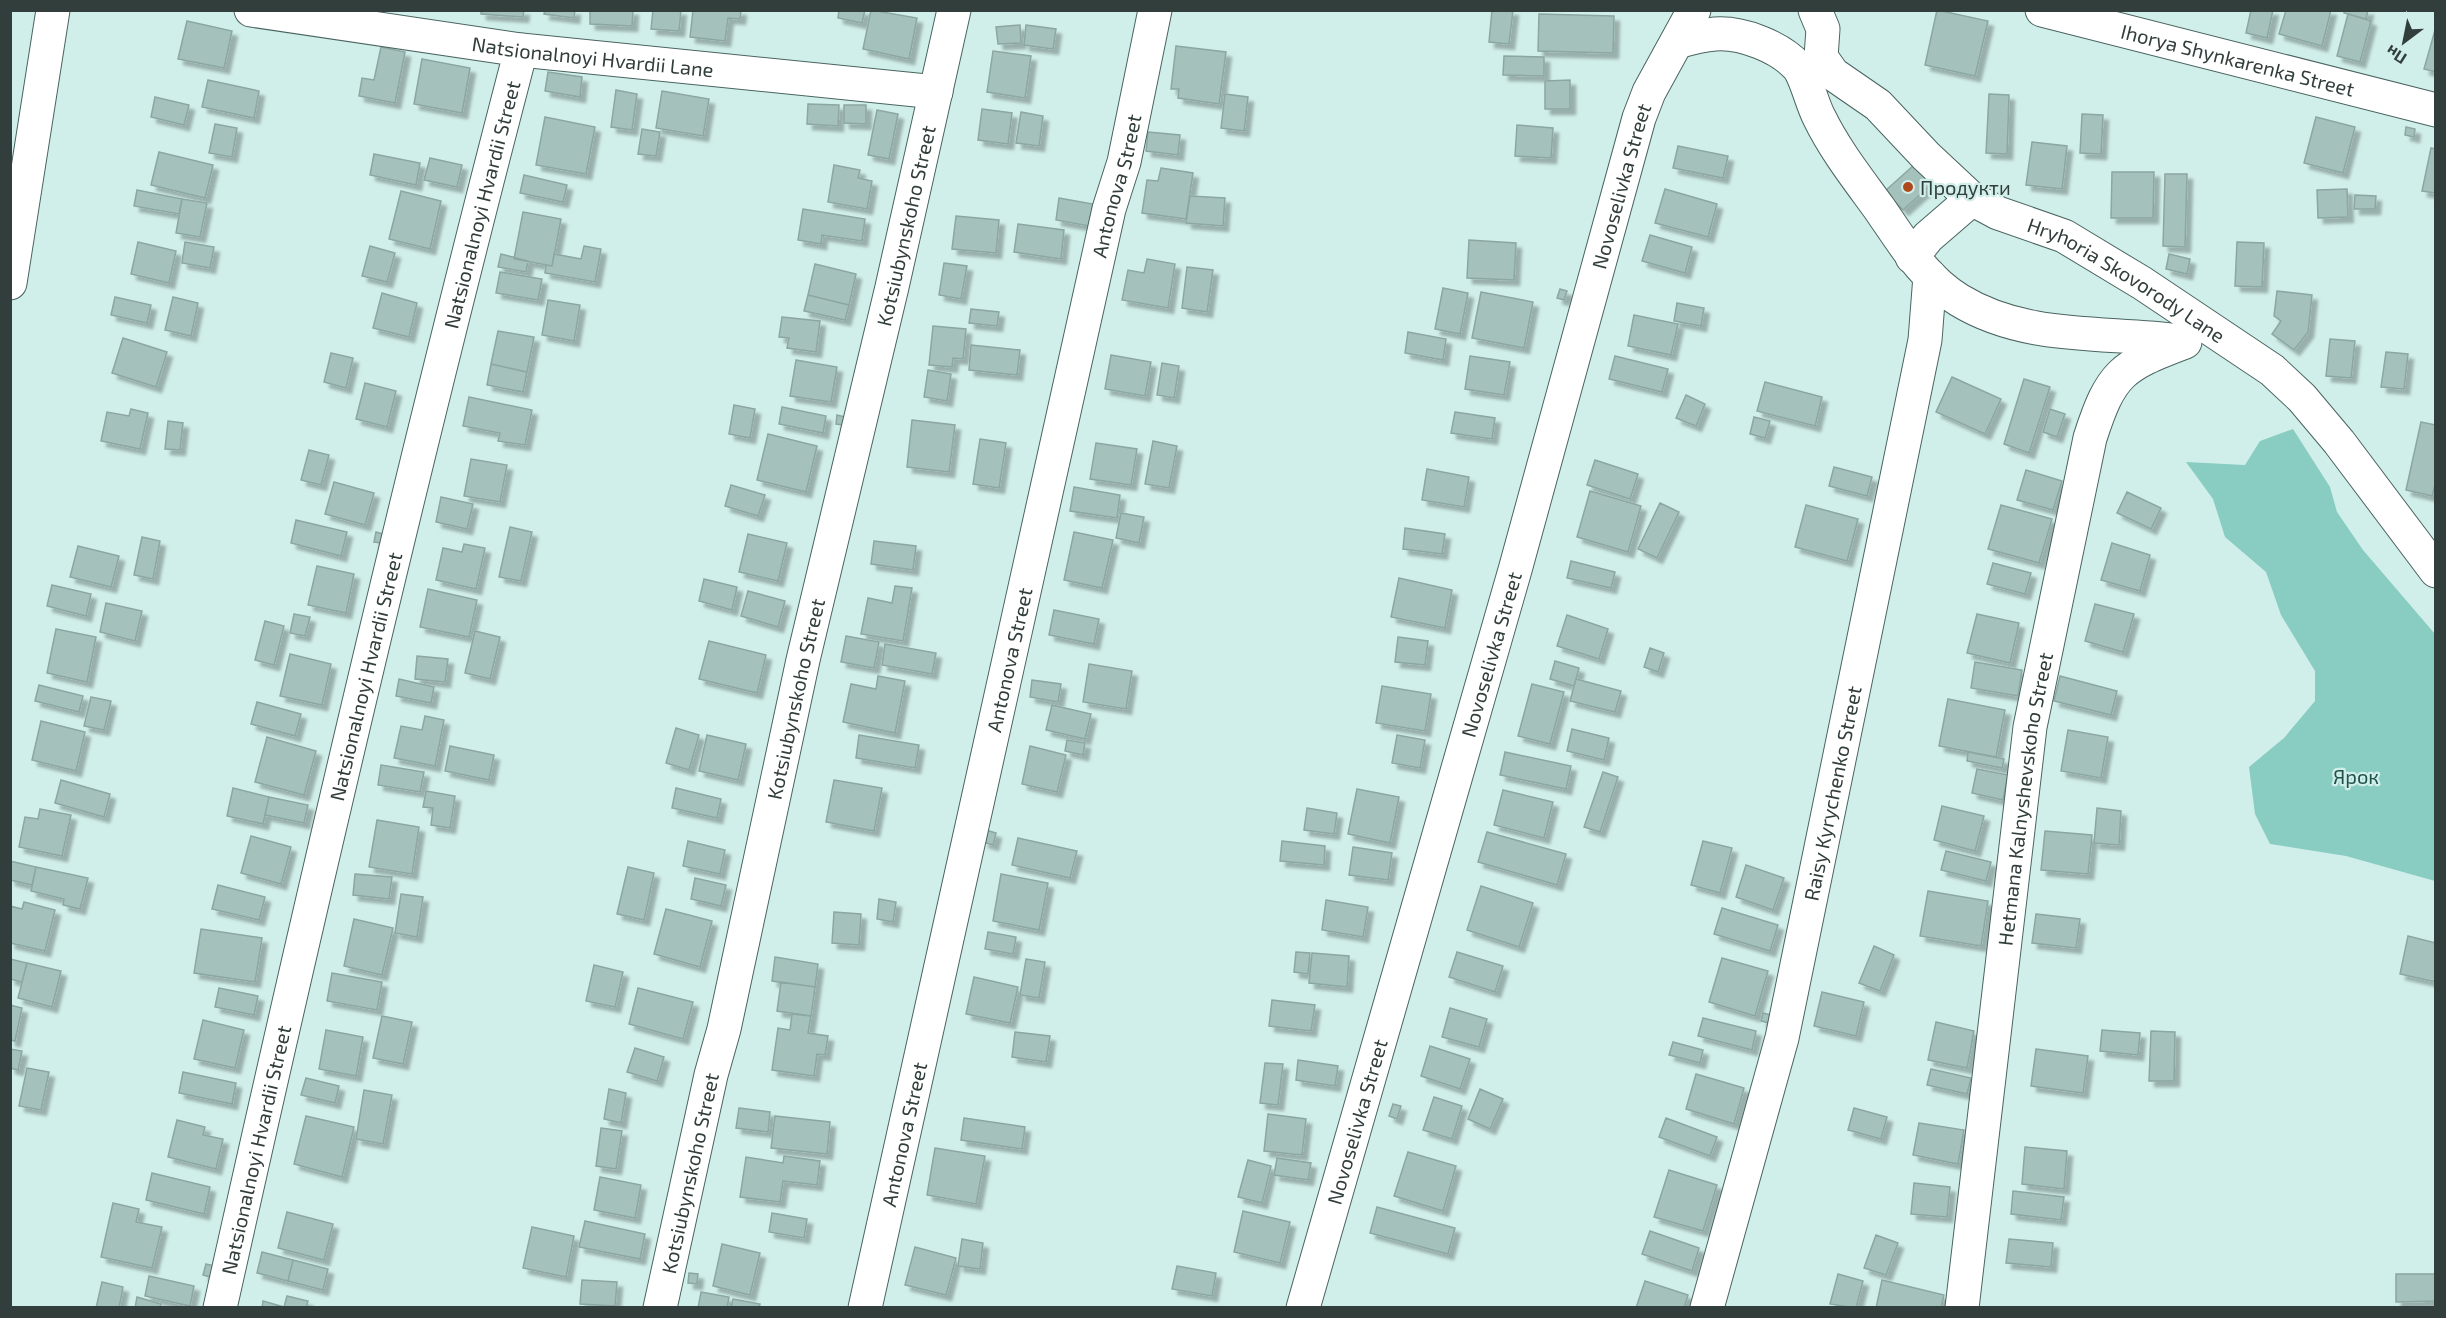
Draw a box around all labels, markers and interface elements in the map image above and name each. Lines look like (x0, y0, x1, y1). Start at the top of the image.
north arrow (2374, 12, 2434, 72)
street label: Ihorya Shynkarenka Street (2119, 19, 2357, 101)
street label: Natsionalnoyi Hvardii Lane (470, 31, 715, 81)
text: Пн (2382, 42, 2410, 69)
street label: Natsionalnoyi Hvardii Street (438, 78, 525, 331)
street label: Novoselivka Street (1586, 99, 1656, 272)
street label: Antonova Street (1087, 112, 1146, 260)
street label: Kotsiubynskoho Street (871, 123, 940, 328)
place label: Продукти (1920, 175, 2011, 200)
marker: Продукти (1901, 180, 1915, 194)
street label: Hryhoria Skovorody Lane (2024, 212, 2230, 347)
street label: Natsionalnoyi Hvardii Street (324, 549, 407, 803)
street label: Novoselivka Street (1456, 569, 1526, 740)
street label: Antonova Street (981, 585, 1037, 734)
street label: Kotsiubynskoho Street (761, 596, 829, 802)
street label: Hetmana Kalnyshevskoho Street (1993, 650, 2057, 947)
street label: Raisy Kyrychenko Street (1798, 683, 1866, 903)
park label: Ярок (2333, 764, 2379, 788)
street label: Natsionalnoyi Hvardii Street (216, 1023, 295, 1277)
street label: Novoselivka Street (1321, 1036, 1392, 1207)
street label: Antonova Street (876, 1059, 931, 1209)
street label: Kotsiubynskoho Street (656, 1070, 723, 1276)

